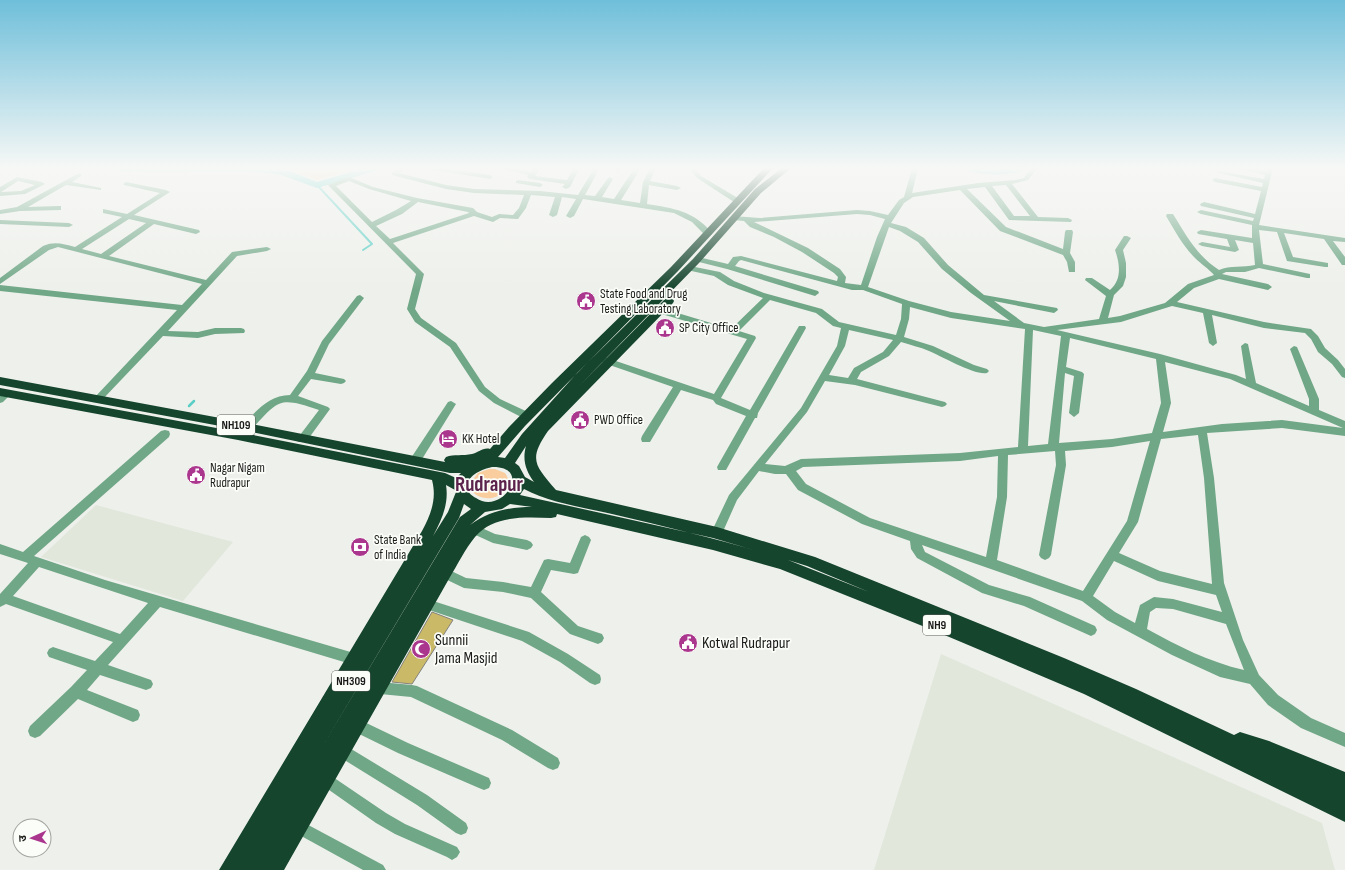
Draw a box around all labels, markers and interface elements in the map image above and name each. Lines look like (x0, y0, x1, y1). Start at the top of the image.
place label: State Food and Drug Testing Laboratory (600, 286, 687, 317)
public building icon: State Food and Drug Testing Laboratory (575, 290, 597, 312)
public building icon: SP City Office (654, 317, 676, 339)
place label: SP City Office (679, 320, 739, 336)
public building icon: PWD Office (569, 409, 591, 431)
place label: PWD Office (594, 412, 643, 428)
road number: NH109 (217, 415, 255, 435)
hotel icon: KK Hotel (437, 428, 459, 450)
place label: KK Hotel (462, 431, 499, 447)
place label: Nagar Nigam Rudrapur (210, 460, 265, 491)
public building icon: Nagar Nigam Rudrapur (185, 464, 207, 486)
district label: Rudrapur (455, 472, 524, 497)
place label: State Bank of India (374, 532, 421, 563)
bank icon: State Bank of India (349, 536, 371, 558)
road number: NH9 (923, 615, 951, 635)
place label: Sunnii Jama Masjid (434, 631, 497, 668)
public building icon: Kotwal Rudrapur (677, 632, 699, 654)
place label: Kotwal Rudrapur (702, 634, 791, 653)
mosque icon: Sunnii Jama Masjid (410, 638, 432, 660)
road number: NH309 (332, 671, 370, 691)
north arrow (12, 818, 52, 858)
text: उ (16, 834, 29, 842)

